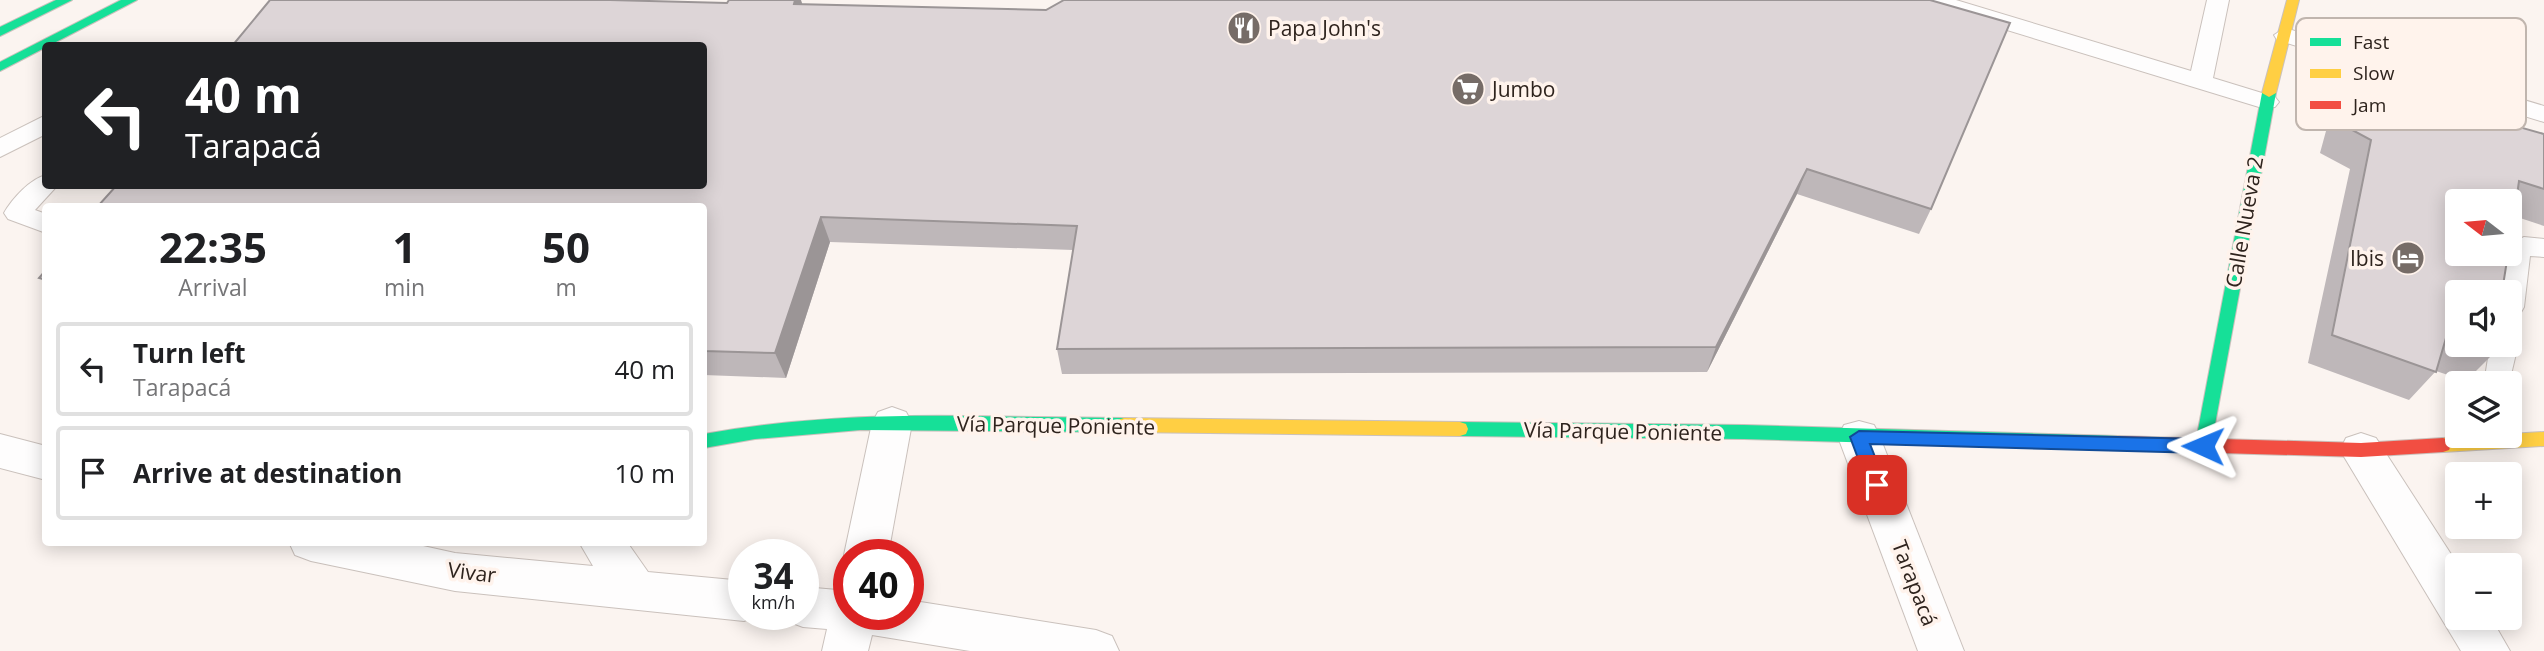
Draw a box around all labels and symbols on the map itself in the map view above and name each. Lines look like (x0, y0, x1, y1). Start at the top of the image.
restaurant icon: Papa John's (1225, 9, 1263, 47)
place label: Papa John's (1268, 14, 1381, 42)
legend (2296, 18, 2526, 130)
text: Fast (2353, 29, 2389, 55)
text: Slow (2353, 60, 2395, 86)
supermarket icon: Jumbo (1449, 70, 1487, 108)
place label: Jumbo (1490, 75, 1555, 103)
text: Jam (2351, 92, 2386, 118)
street label: Calle Nueva 2 (2219, 154, 2269, 290)
north arrow (2445, 189, 2522, 266)
hotel icon: Ibis (2389, 239, 2427, 277)
place label: Ibis (2350, 244, 2384, 272)
street label: Vía Parque Poniente (957, 409, 1155, 441)
position arrow (2166, 409, 2240, 483)
street label: Vía Parque Poniente (1524, 415, 1722, 447)
pin (1847, 455, 1907, 515)
street label: Tarapacá (1886, 536, 1944, 630)
speed limit sign: 40 (833, 539, 924, 630)
street label: Vivar (446, 555, 498, 589)

